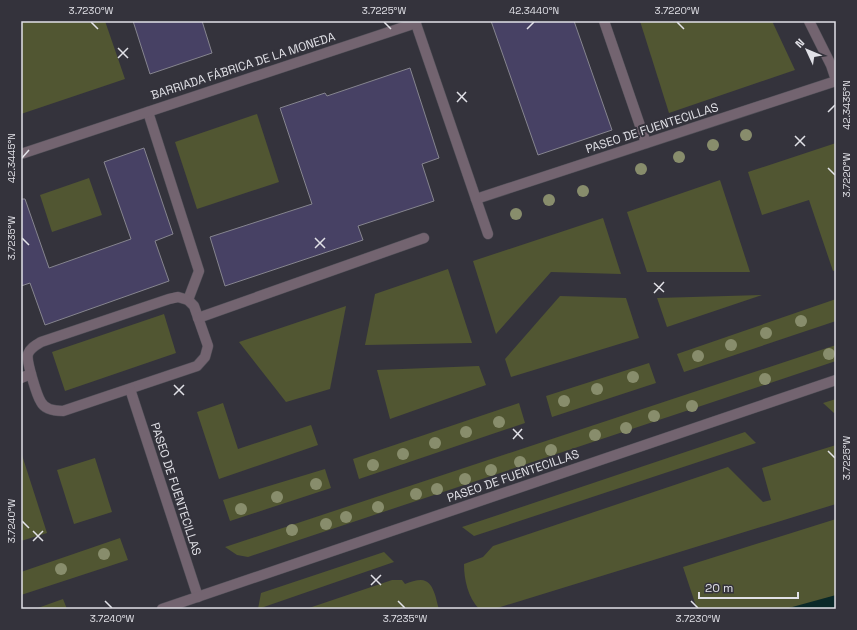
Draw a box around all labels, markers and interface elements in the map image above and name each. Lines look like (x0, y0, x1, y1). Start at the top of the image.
text: 3.7230°W (69, 4, 114, 17)
text: 3.7225°W (362, 4, 406, 17)
text: 42.3440°N (509, 4, 559, 17)
text: 3.7220°W (655, 4, 700, 17)
street label: BARRIADA FÁBRICA DE LA MONEDA (149, 28, 338, 103)
north arrow (787, 30, 827, 70)
text: N (792, 36, 807, 51)
text: 42.3435°N (840, 80, 853, 130)
street label: PASEO DE FUENTECILLAS (584, 99, 720, 157)
text: 42.3445°N (5, 133, 18, 183)
text: 3.7220°W (840, 152, 853, 197)
text: 3.7235°W (5, 216, 18, 260)
street label: PASEO DE FUENTECILLAS (147, 421, 205, 557)
text: 3.7225°W (840, 436, 853, 480)
street label: PASEO DE FUENTECILLAS (445, 446, 581, 506)
text: 3.7240°W (5, 498, 18, 543)
scale bar (699, 574, 798, 600)
text: 20 m (705, 580, 733, 596)
text: 3.7240°W (90, 612, 135, 625)
text: 3.7235°W (383, 612, 427, 625)
text: 3.7230°W (676, 612, 721, 625)

